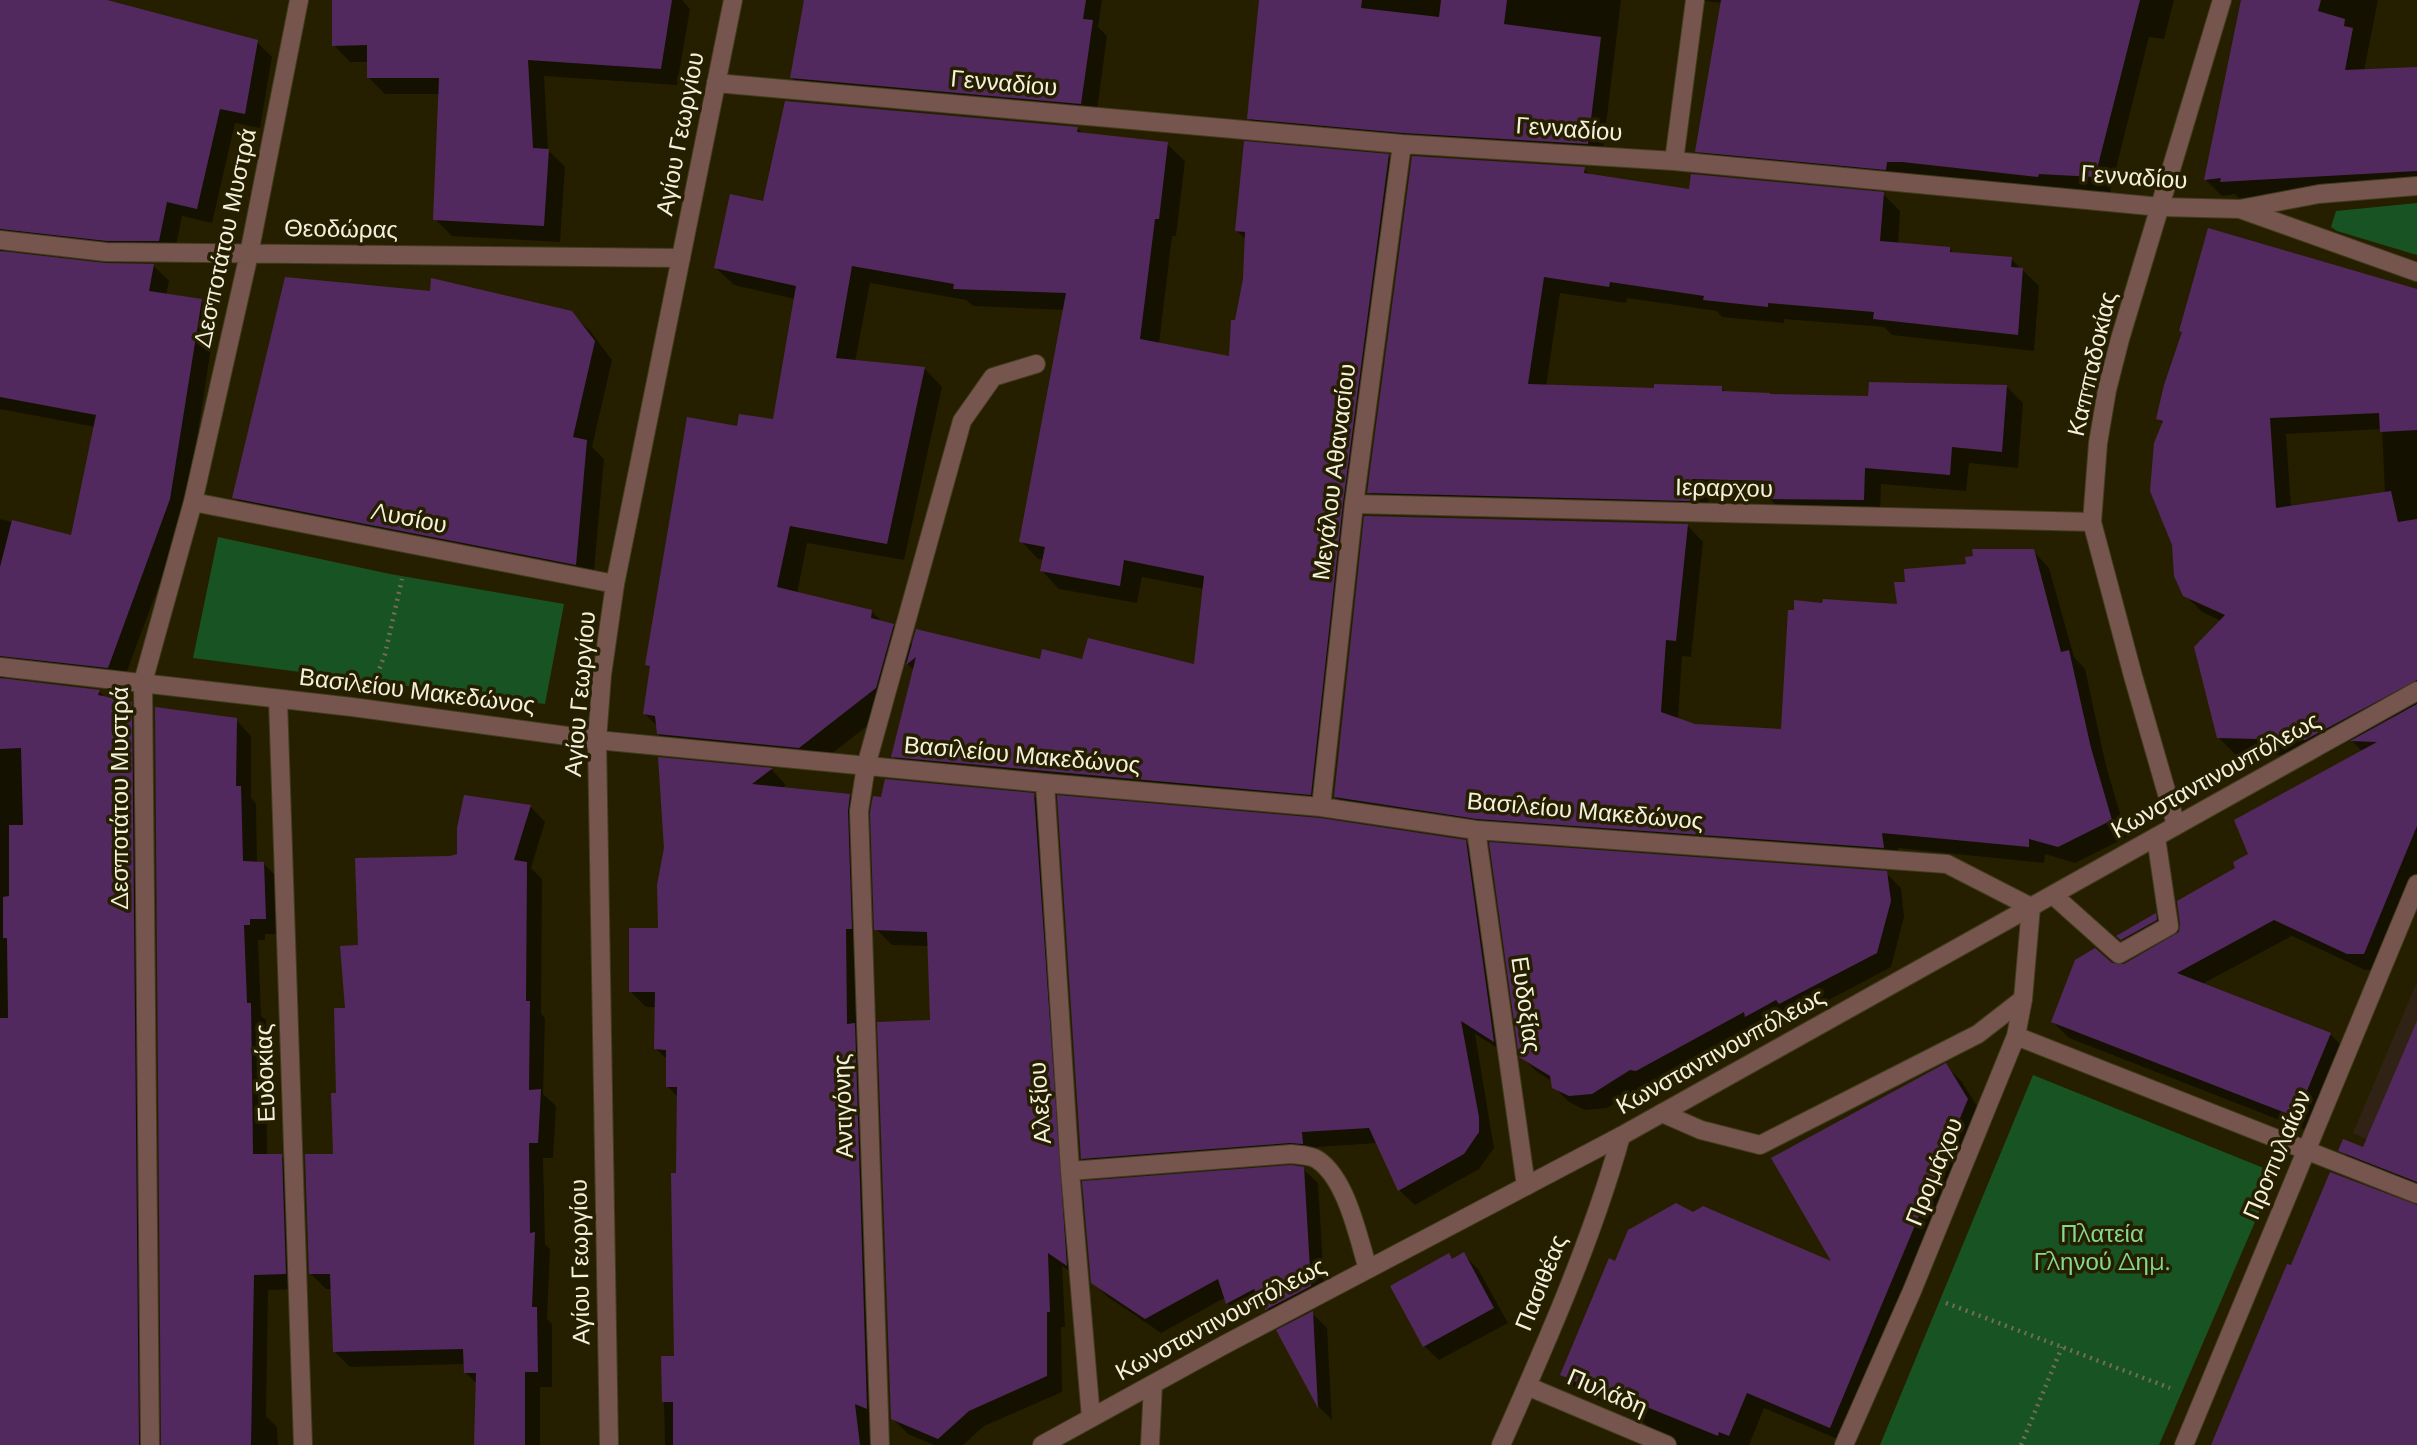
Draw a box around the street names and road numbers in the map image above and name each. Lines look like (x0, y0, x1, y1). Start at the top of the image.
street label: Αγίου Γεωργίου (651, 50, 711, 218)
street label: Γενναδίου (949, 65, 1059, 103)
street label: Γενναδίου (1515, 112, 1623, 148)
street label: Δεσποτάτου Μυστρά (189, 126, 263, 350)
street label: Γενναδίου (2080, 160, 2188, 196)
street label: Θεοδώρας (284, 215, 398, 245)
street label: Καππαδοκίας (2062, 289, 2124, 439)
street label: Μεγάλου Αθανασίου (1307, 362, 1363, 582)
street label: Ιεραρχου (1675, 474, 1773, 504)
street label: Λυσίου (369, 498, 449, 540)
street label: Αγίου Γεωργίου (559, 610, 603, 778)
street label: Βασιλείου Μακεδώνος (297, 663, 537, 721)
street label: Δεσποτάτου Μυστρά (107, 687, 135, 909)
street label: Κωνσταντινουπόλεως (2107, 707, 2325, 845)
street label: Βασιλείου Μακεδώνος (902, 731, 1142, 781)
street label: Βασιλείου Μακεδώνος (1465, 787, 1705, 837)
street label: Ευδοξίας (1504, 955, 1546, 1055)
street label: Κωνσταντινουπόλεως (1612, 983, 1830, 1121)
street label: Ευδοκίας (250, 1023, 282, 1123)
street label: Αντιγόνης (828, 1053, 860, 1159)
street label: Αλεξίου (1024, 1061, 1058, 1145)
street label: Προπυλαίων (2238, 1086, 2318, 1224)
street label: Προμάχου (1900, 1114, 1970, 1230)
street label: Αγίου Γεωργίου (565, 1179, 597, 1345)
street label: Πασιθέας (1510, 1231, 1574, 1335)
street label: Κωνσταντινουπόλεως (1111, 1252, 1331, 1388)
street label: Πυλάδη (1563, 1363, 1651, 1423)

